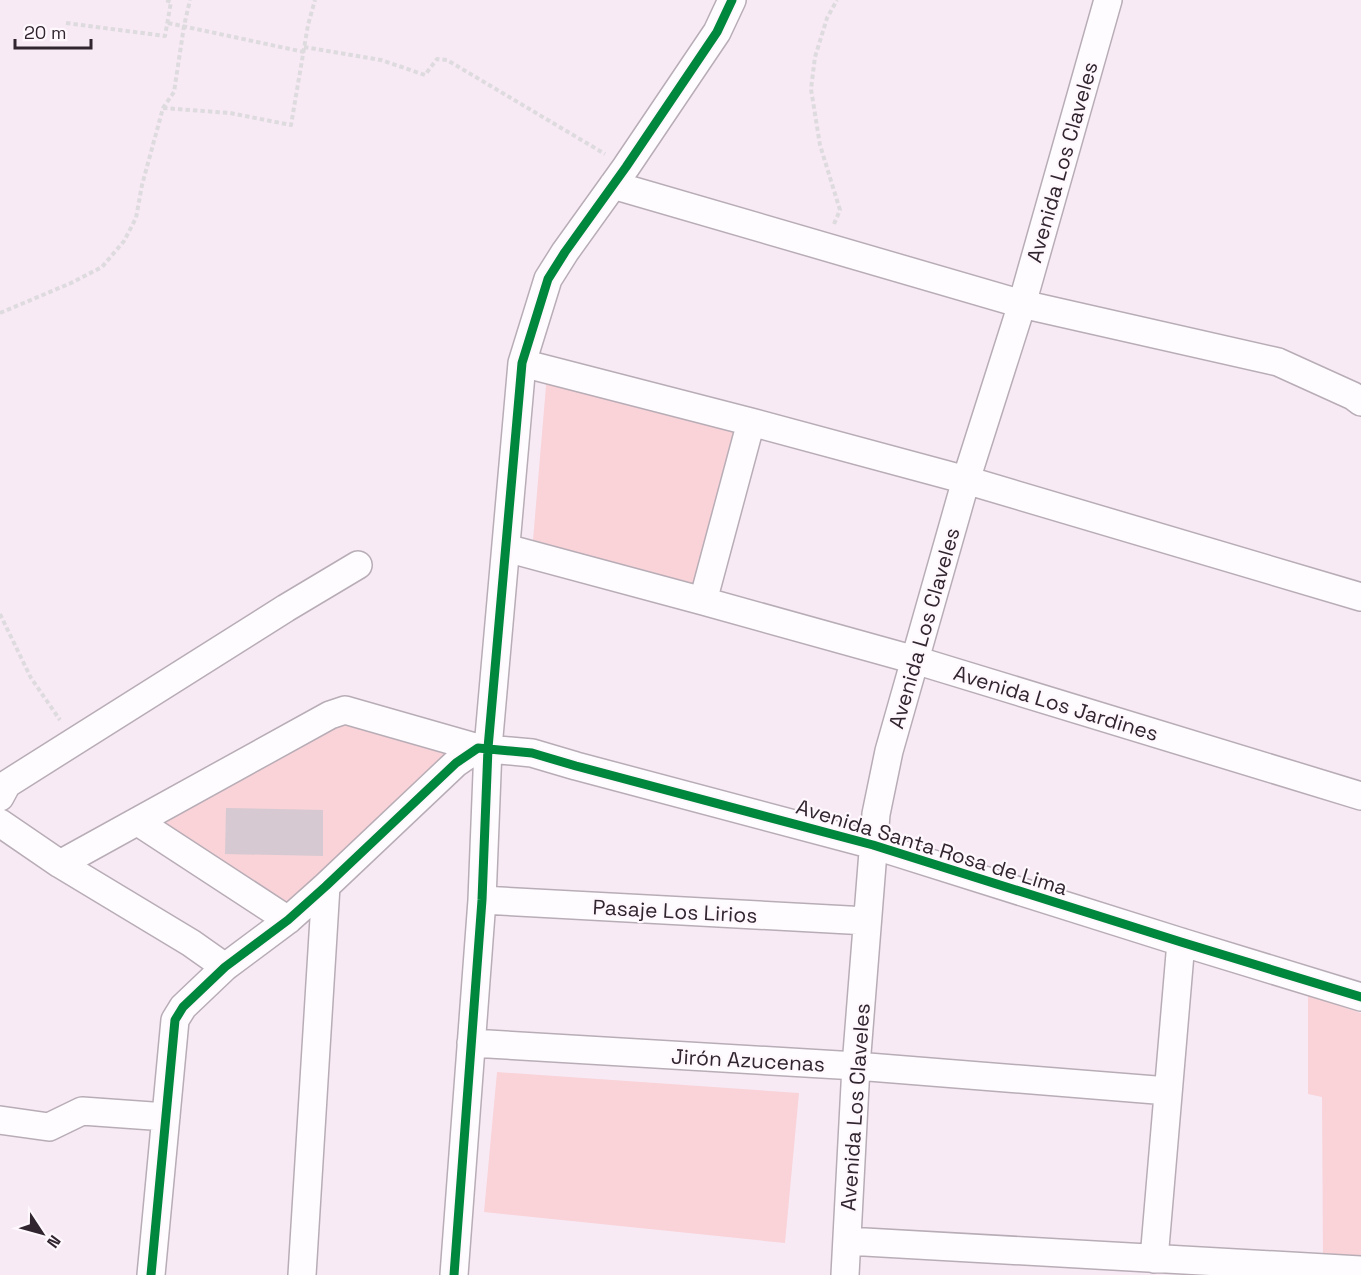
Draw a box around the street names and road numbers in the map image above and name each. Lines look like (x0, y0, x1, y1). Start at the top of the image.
street label: Avenida Los Claveles (1020, 58, 1104, 266)
street label: Avenida Los Claveles (882, 524, 966, 732)
street label: Avenida Los Jardines (950, 659, 1162, 747)
street label: Avenida Santa Rosa de Lima (793, 793, 1071, 901)
street label: Pasaje Los Lirios (592, 893, 758, 929)
street label: Avenida Los Claveles (834, 1002, 876, 1212)
street label: Jirón Azucenas (670, 1042, 826, 1078)

